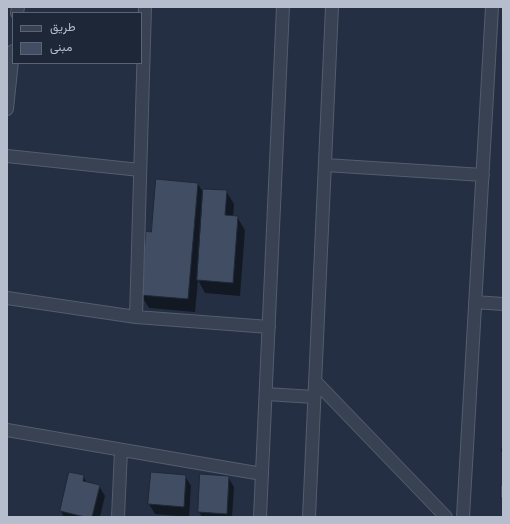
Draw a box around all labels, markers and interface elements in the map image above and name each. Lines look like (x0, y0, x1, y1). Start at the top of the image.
legend (12, 12, 142, 64)
text: طريق (50, 20, 75, 34)
text: مبنى (50, 40, 72, 54)

